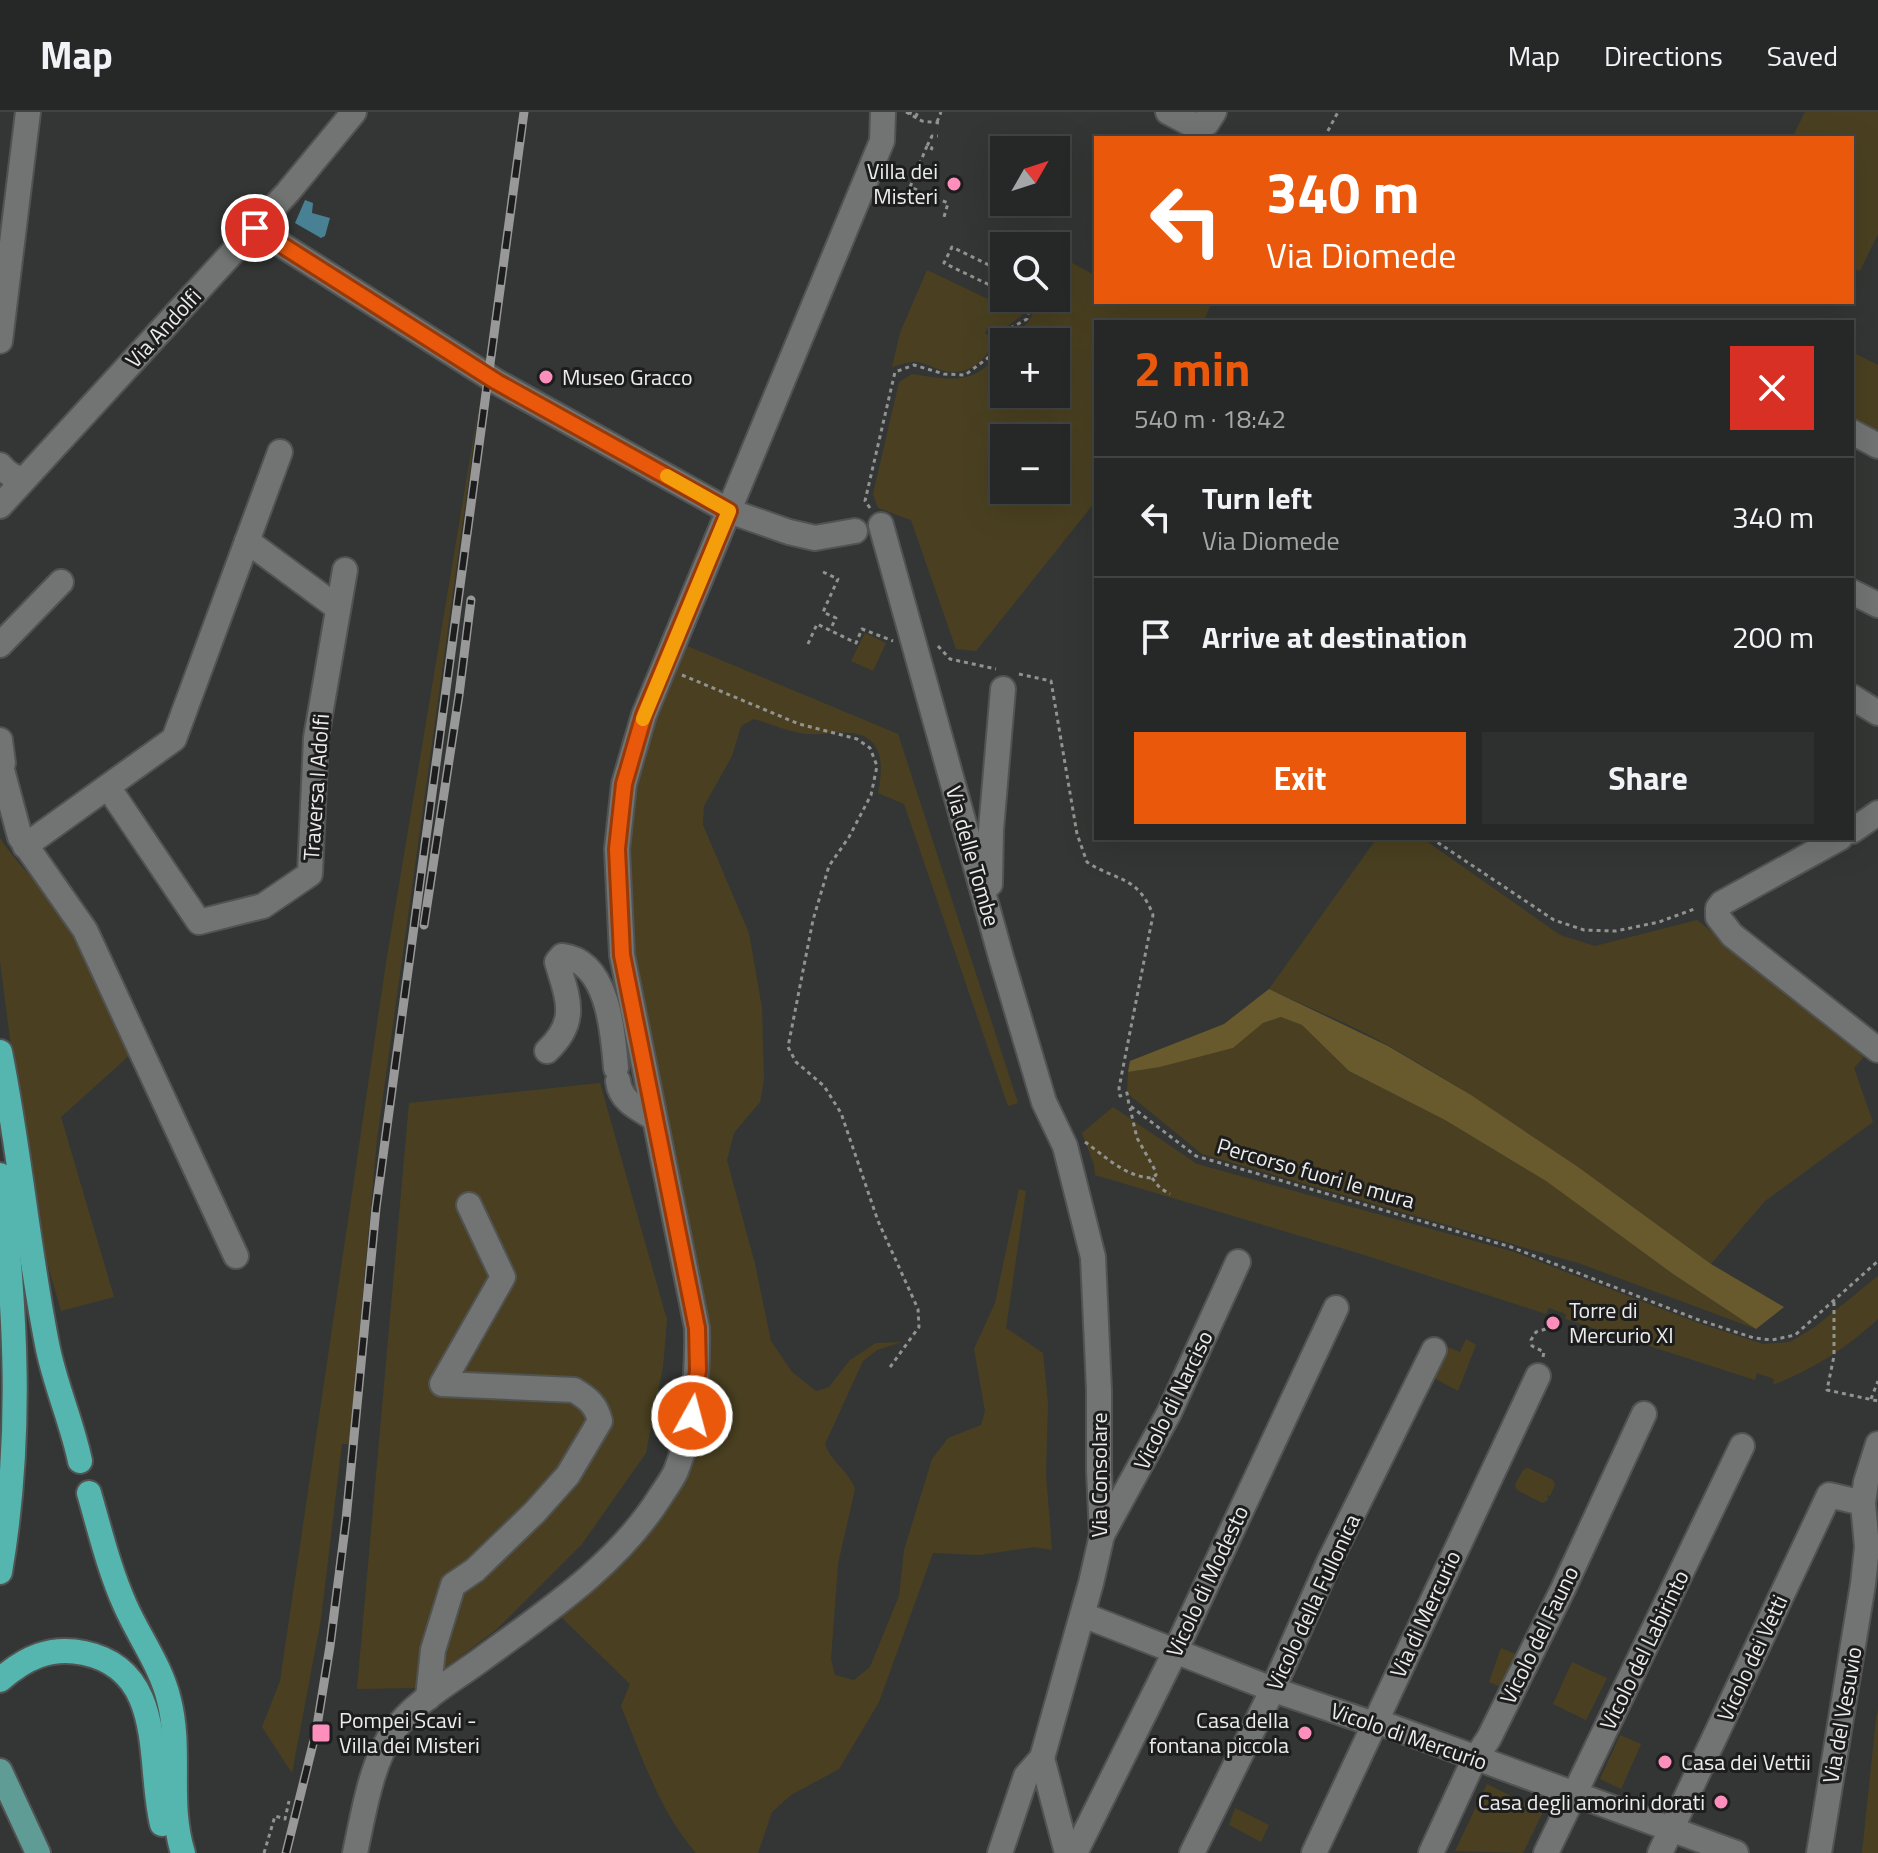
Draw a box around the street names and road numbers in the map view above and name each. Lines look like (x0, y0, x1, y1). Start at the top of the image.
street label: Via Andolfi (117, 280, 209, 376)
street label: Traversa I Adolfi (294, 712, 338, 862)
street label: Via delle Tombe (937, 782, 1009, 930)
street label: Percorso fuori le mura (1213, 1128, 1419, 1218)
street label: Vicolo di Narciso (1125, 1325, 1221, 1475)
street label: Via Consolare (1082, 1412, 1116, 1538)
street label: Vicolo di Modesto (1157, 1500, 1257, 1662)
street label: Vicolo della Fullonica (1257, 1508, 1369, 1696)
street label: Via di Mercurio (1381, 1545, 1469, 1683)
street label: Vicolo del Fauno (1491, 1560, 1587, 1710)
street label: Vicolo del Labirinto (1591, 1564, 1697, 1736)
street label: Vicolo dei Vetti (1708, 1589, 1796, 1727)
street label: Via del Vesuvio (1813, 1644, 1871, 1786)
street label: Vicolo di Mercurio (1326, 1693, 1492, 1779)

